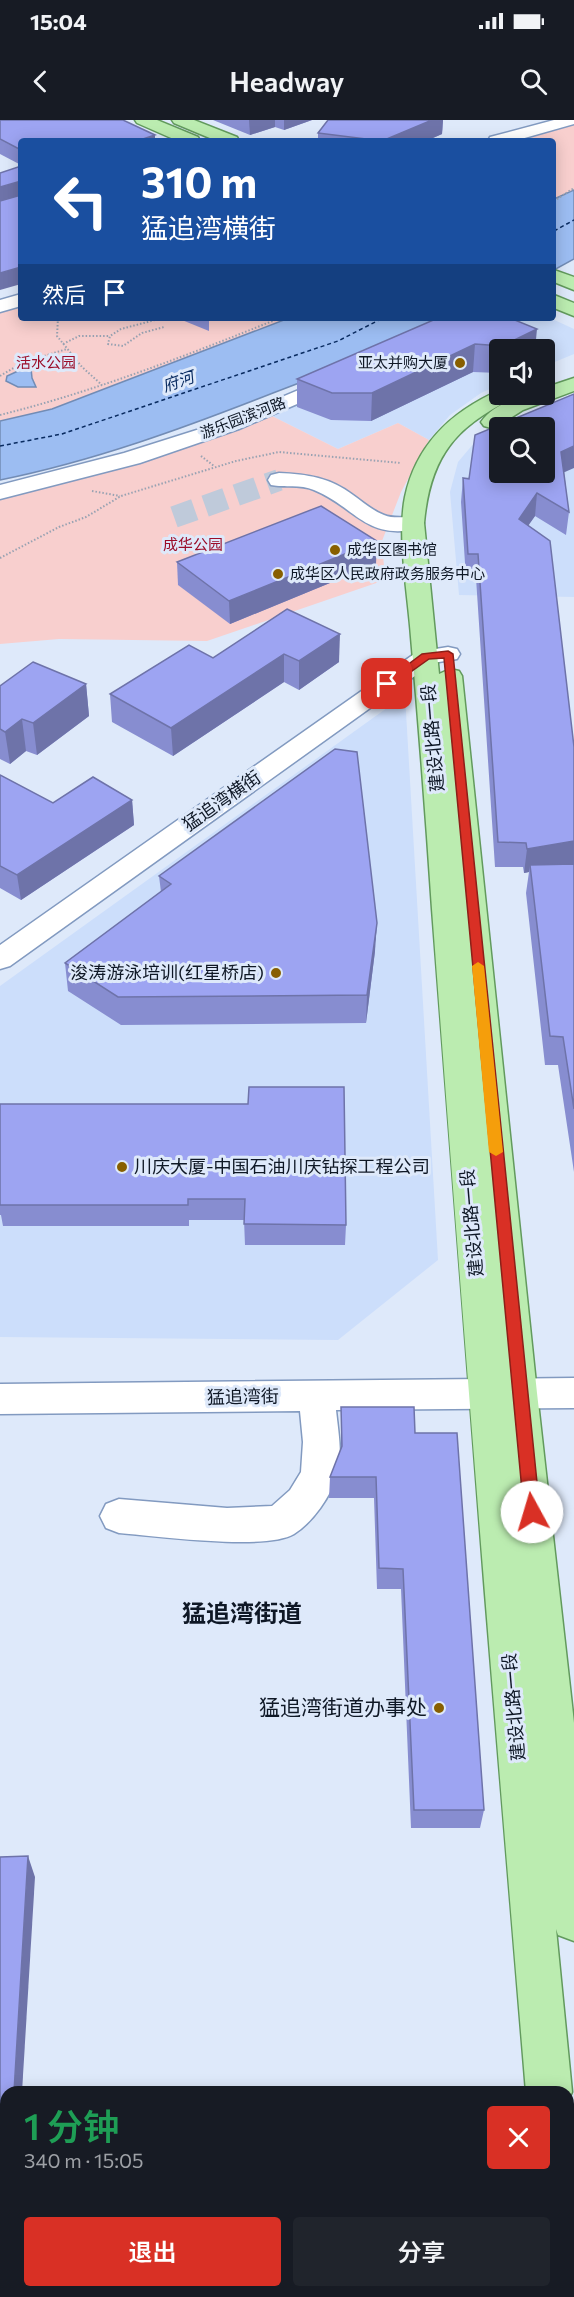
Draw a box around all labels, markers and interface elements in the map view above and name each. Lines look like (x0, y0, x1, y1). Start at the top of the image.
text: 15:04 (30, 8, 87, 35)
icon: back (24, 65, 57, 98)
text: Headway (230, 65, 344, 98)
icon: search (517, 65, 550, 98)
text: 310 m (141, 155, 257, 207)
icon: left (42, 162, 120, 240)
text: 猛追湾横街 (141, 211, 276, 244)
icon: arrive (98, 276, 131, 309)
text: 然后 (42, 281, 86, 308)
map controls (489, 339, 555, 483)
button: sound (489, 339, 555, 405)
park label: 活水公园 (16, 353, 76, 371)
place label: 亚太并购大厦 (358, 353, 448, 371)
marker: 亚太并购大厦 (453, 356, 467, 370)
water label: 府河 (160, 365, 199, 395)
street label: 游乐园滨河路 (197, 393, 288, 442)
button: search (489, 417, 555, 483)
park label: 成华公园 (163, 535, 223, 553)
place label: 成华区图书馆 (347, 540, 437, 558)
marker: 成华区图书馆 (328, 543, 342, 557)
place label: 成华区人民政府政务服务中心 (290, 564, 485, 582)
marker: 成华区人民政府政务服务中心 (271, 567, 285, 581)
pin (361, 658, 412, 709)
icon: arrive (370, 667, 403, 700)
street label: 建设北路一段 (416, 683, 448, 793)
street label: 猛追湾横街 (178, 765, 265, 835)
place label: 浚涛游泳培训(红星桥店) (70, 961, 264, 983)
marker: 浚涛游泳培训(红星桥店) (269, 966, 283, 980)
place label: 川庆大厦-中国石油川庆钻探工程公司 (134, 1155, 430, 1177)
marker: 川庆大厦-中国石油川庆钻探工程公司 (115, 1160, 129, 1174)
street label: 建设北路一段 (455, 1168, 487, 1278)
street label: 猛追湾街 (207, 1384, 279, 1408)
position arrow (500, 1480, 564, 1544)
district label: 猛追湾街道 (182, 1598, 302, 1627)
street label: 建设北路一段 (497, 1652, 529, 1762)
place label: 猛追湾街道办事处 (259, 1694, 427, 1719)
marker: 猛追湾街道办事处 (432, 1701, 446, 1715)
text: 1 分钟 (24, 2103, 119, 2147)
button: close (487, 2106, 550, 2169)
text: 340 m · 15:05 (24, 2148, 143, 2172)
button: 退出 (24, 2217, 281, 2286)
button: 分享 (293, 2217, 550, 2286)

